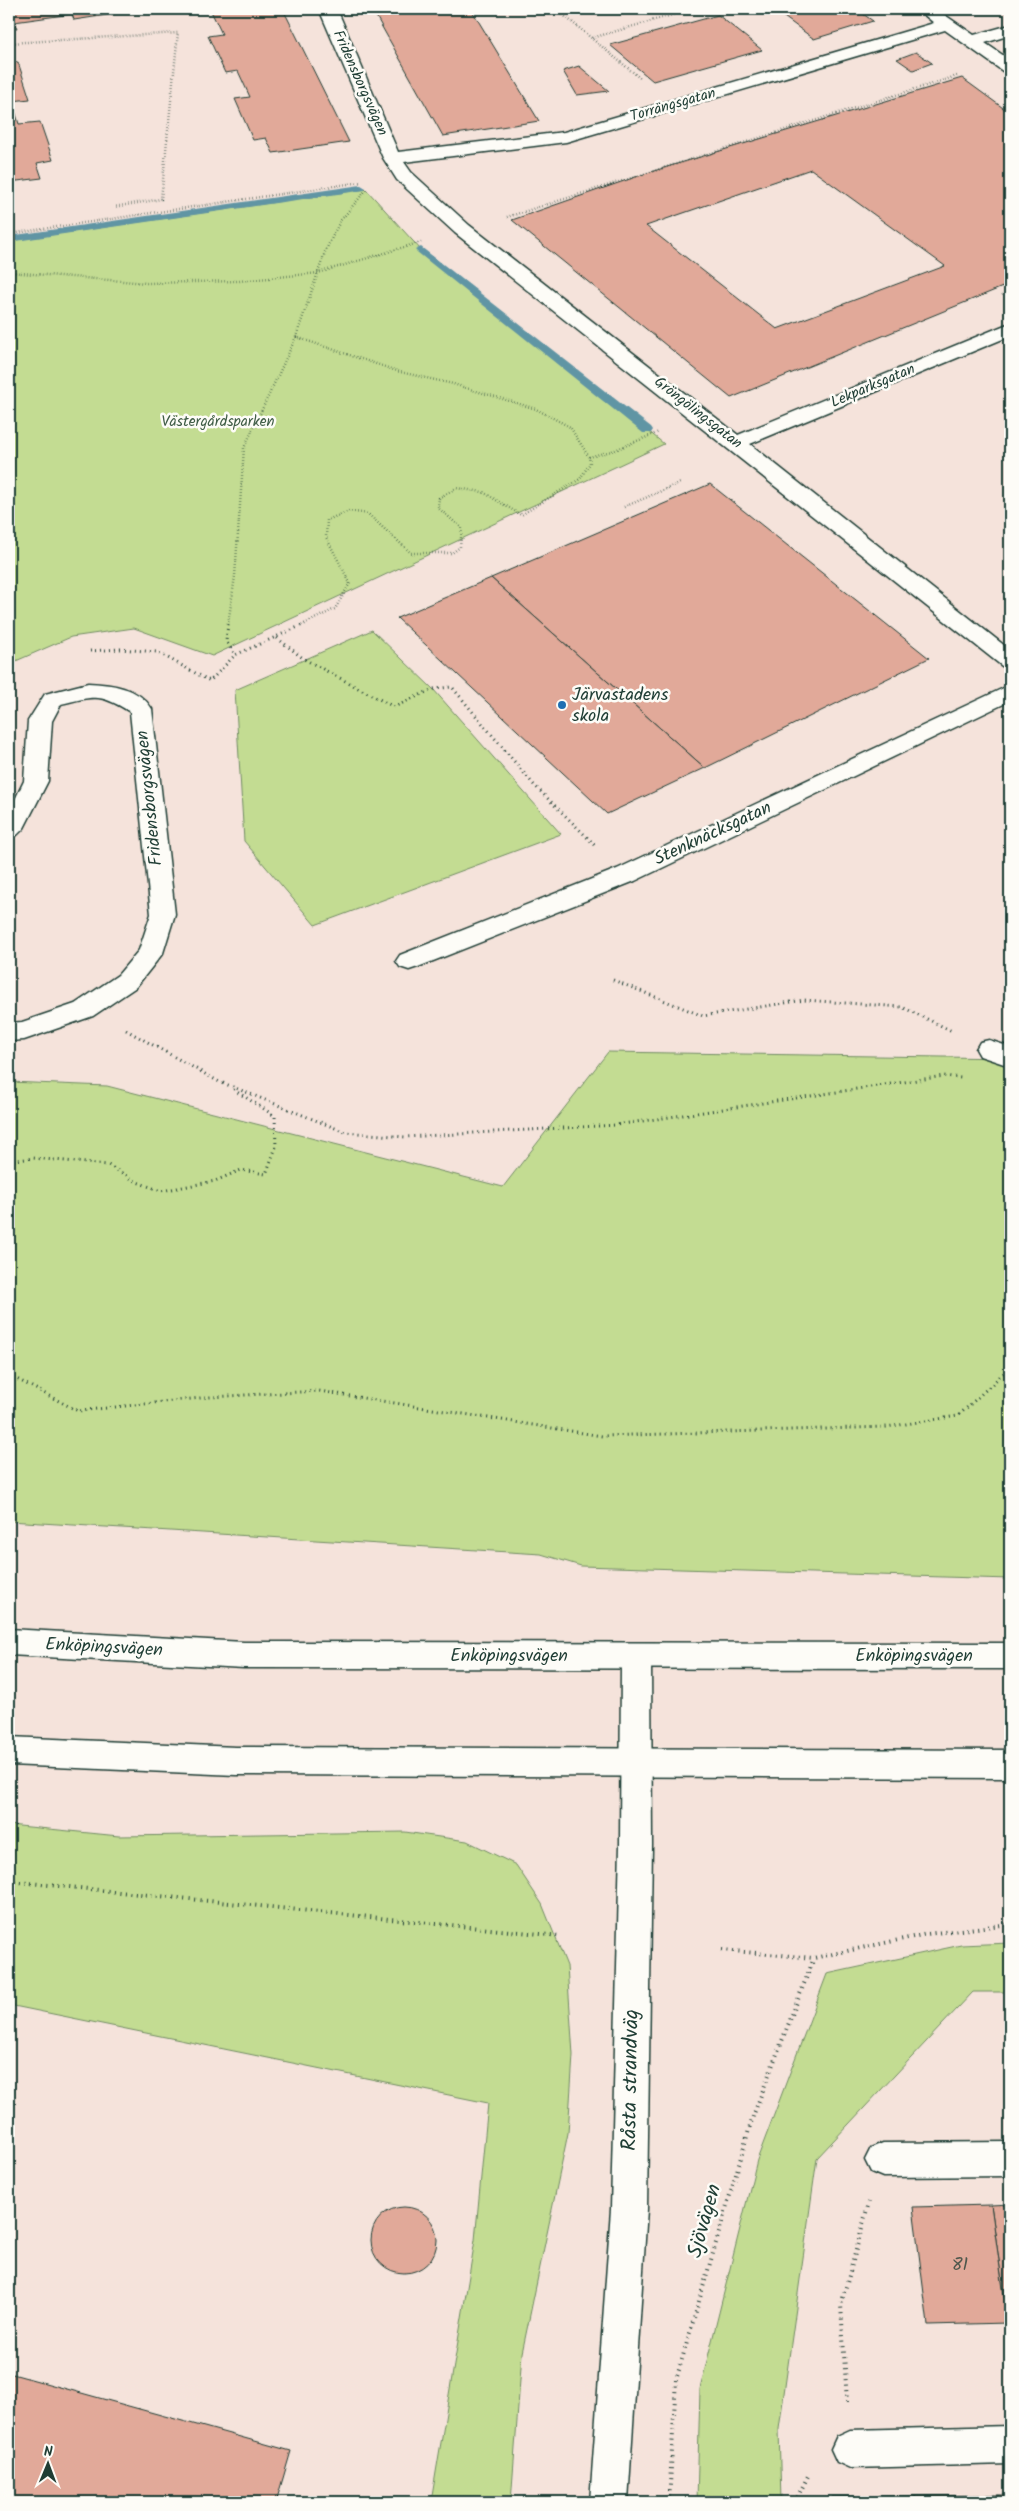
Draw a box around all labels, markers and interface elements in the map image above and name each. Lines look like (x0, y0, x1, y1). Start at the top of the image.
street label: Fridensborgsvägen (326, 26, 394, 140)
street label: Torrängsgatan (627, 81, 719, 129)
street label: Lekparksgatan (827, 357, 919, 415)
street label: Gröngölingsgatan (649, 371, 747, 455)
park label: Västergårdsparken (162, 410, 274, 434)
place label: Järvastadens skola (572, 681, 669, 731)
marker: Järvastadens skola (556, 699, 568, 711)
street label: Fridensborgsvägen (128, 729, 172, 867)
street label: Stenknäcksgatan (649, 794, 777, 874)
street label: Enköpingsvägen (44, 1630, 164, 1666)
street label: Enköpingsvägen (450, 1642, 568, 1671)
street label: Enköpingsvägen (855, 1642, 973, 1671)
street label: Råsta strandväg (613, 2009, 649, 2151)
street label: Sjövägen (679, 2180, 731, 2262)
house number: 81 (952, 2251, 968, 2280)
north arrow (22, 2438, 72, 2488)
text: N (44, 2441, 53, 2463)

